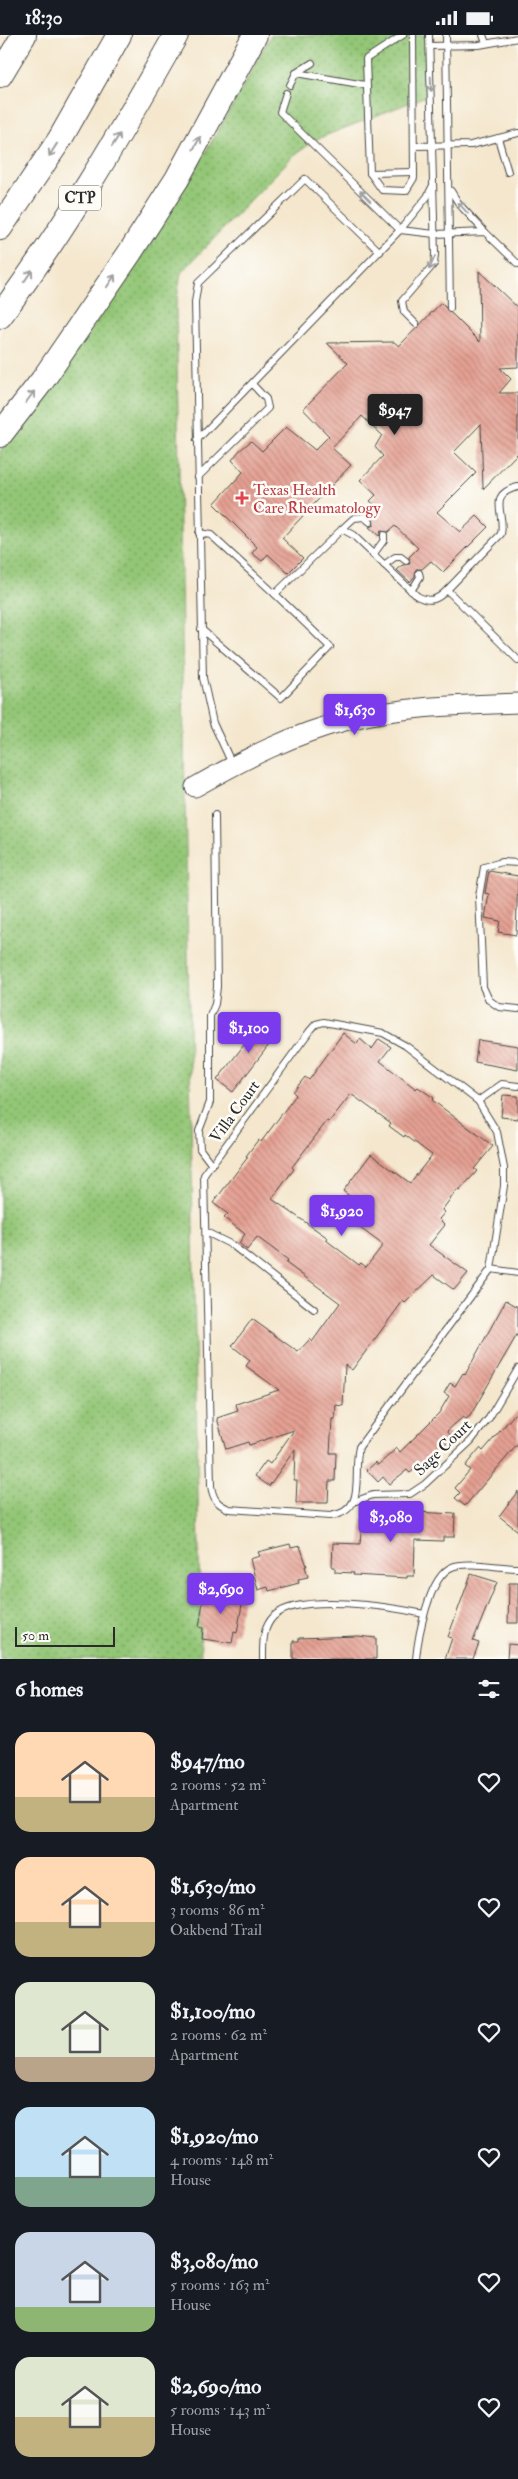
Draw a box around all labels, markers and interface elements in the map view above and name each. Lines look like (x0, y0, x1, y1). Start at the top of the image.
text: 18:30 (25, 6, 62, 30)
one-way arrow (426, 75, 435, 91)
one-way arrow (112, 133, 122, 147)
one-way arrow (193, 136, 203, 151)
one-way arrow (48, 142, 58, 156)
road number: CTP (59, 185, 101, 211)
one-way arrow (359, 190, 371, 202)
one-way arrow (457, 202, 469, 215)
one-way arrow (426, 255, 436, 270)
one-way arrow (23, 269, 33, 283)
one-way arrow (106, 274, 116, 288)
one-way arrow (25, 390, 35, 404)
pin: $947 (365, 393, 425, 436)
text: $947 (379, 400, 411, 420)
place label: Texas Health Care Rheumatology (253, 480, 382, 518)
marker: Texas Health Care Rheumatology (235, 491, 249, 505)
pin: $1,630 (314, 693, 396, 736)
text: $1,630 (335, 700, 375, 720)
pin: $1,100 (208, 1011, 290, 1054)
text: $1,100 (229, 1018, 269, 1038)
street label: Villa Court (205, 1076, 264, 1147)
pin: $1,920 (301, 1195, 383, 1237)
text: $1,920 (320, 1201, 364, 1221)
street label: Sage Court (410, 1415, 476, 1480)
pin: $3,080 (350, 1501, 432, 1543)
text: $3,080 (370, 1507, 412, 1527)
pin: $2,690 (180, 1573, 262, 1615)
text: $2,690 (198, 1579, 244, 1599)
scale bar (15, 1624, 115, 1647)
text: 50 m (22, 1627, 49, 1644)
icon: filters (475, 1675, 503, 1703)
text: 6 homes (15, 1676, 83, 1703)
text: $947/mo (170, 1748, 245, 1775)
icon: home (55, 1752, 115, 1812)
icon: heart (475, 1768, 503, 1796)
text: 2 rooms · 52 m² (170, 1775, 266, 1795)
text: Apartment (170, 1795, 238, 1815)
text: $1,630/mo (170, 1873, 256, 1900)
icon: home (55, 1877, 115, 1937)
icon: heart (475, 1893, 503, 1921)
text: 3 rooms · 86 m² (170, 1900, 264, 1920)
text: Oakbend Trail (170, 1920, 262, 1940)
text: $1,100/mo (170, 1998, 255, 2025)
icon: home (55, 2002, 115, 2062)
icon: heart (475, 2018, 503, 2046)
text: 2 rooms · 62 m² (170, 2025, 267, 2045)
text: Apartment (170, 2045, 238, 2065)
text: $1,920/mo (170, 2123, 258, 2150)
icon: home (55, 2127, 115, 2187)
icon: heart (475, 2143, 503, 2171)
text: 4 rooms · 148 m² (170, 2150, 273, 2170)
text: House (170, 2170, 211, 2190)
text: $3,080/mo (170, 2248, 258, 2275)
icon: home (55, 2252, 115, 2312)
icon: heart (475, 2268, 503, 2296)
text: 5 rooms · 163 m² (170, 2275, 270, 2295)
text: House (170, 2295, 211, 2315)
text: $2,690/mo (170, 2373, 261, 2400)
icon: home (55, 2377, 115, 2437)
icon: heart (475, 2393, 503, 2421)
text: 5 rooms · 143 m² (170, 2400, 270, 2420)
text: House (170, 2420, 211, 2440)

